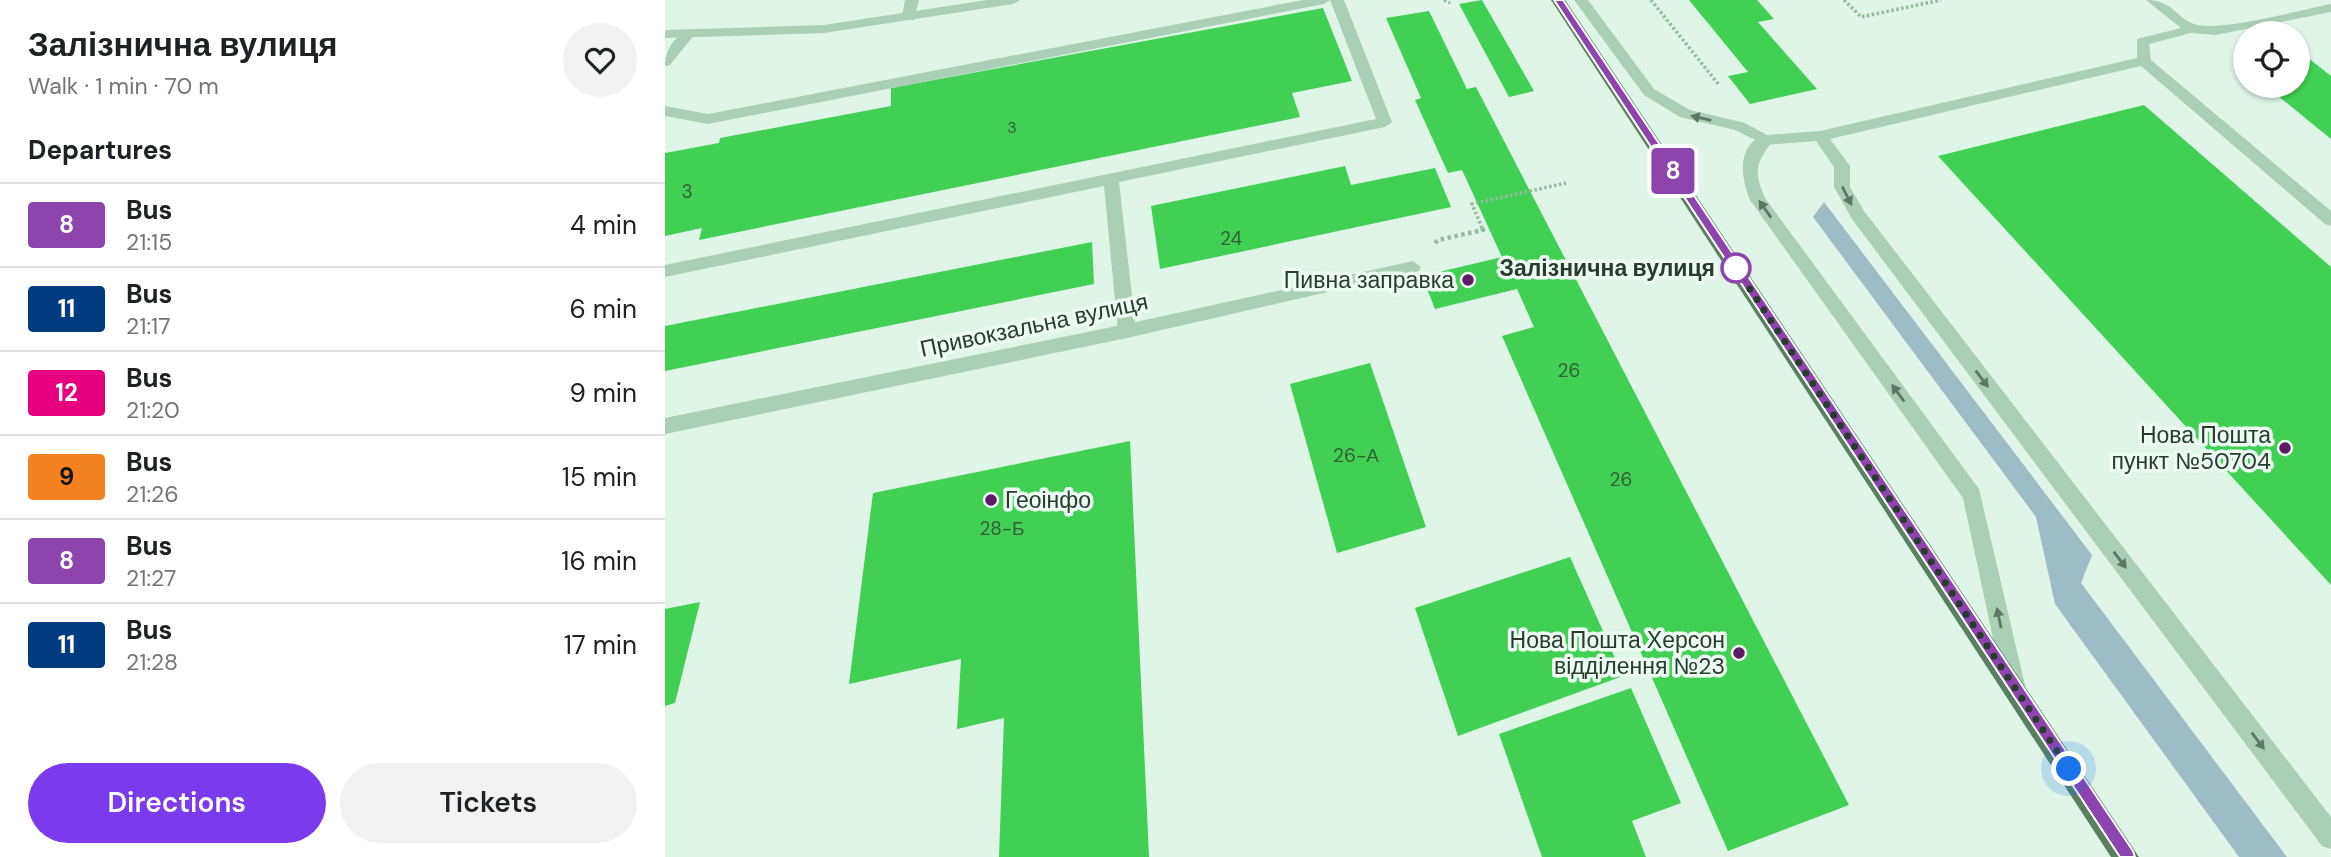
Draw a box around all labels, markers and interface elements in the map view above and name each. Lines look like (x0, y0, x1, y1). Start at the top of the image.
map controls (2233, 21, 2310, 98)
button: locate (2233, 21, 2310, 98)
text: Залізнична вулиця (28, 23, 337, 66)
button: heart (563, 23, 637, 97)
text: Walk · 1 min · 70 m (28, 71, 219, 101)
one-way arrow (1690, 112, 1712, 123)
house number: 3 (1007, 117, 1017, 138)
text: Departures (28, 133, 172, 167)
line badge: 8 (1650, 148, 1696, 194)
text: 8 (1665, 155, 1681, 186)
house number: 3 (681, 179, 693, 204)
one-way arrow (1842, 186, 1853, 206)
text: Bus (126, 193, 172, 227)
one-way arrow (1758, 200, 1772, 218)
text: 4 min (570, 208, 637, 242)
text: 8 (59, 209, 74, 240)
house number: 24 (1220, 226, 1242, 251)
text: 21:15 (126, 227, 172, 257)
place label: Залізнична вулиця (1500, 253, 1715, 283)
marker: Залізнична вулиця (1721, 253, 1751, 283)
place label: Пивна заправка (1284, 265, 1454, 295)
marker: Пивна заправка (1460, 272, 1476, 288)
text: Bus (126, 277, 172, 311)
street label: Привокзальна вулиця (917, 286, 1151, 364)
text: 6 min (569, 292, 637, 326)
text: 11 (58, 293, 75, 324)
text: 21:17 (126, 311, 171, 341)
house number: 26 (1558, 358, 1580, 383)
text: Bus (126, 361, 172, 395)
one-way arrow (1975, 369, 1990, 387)
text: 9 min (569, 376, 637, 410)
text: 12 (55, 377, 78, 408)
one-way arrow (1892, 384, 1906, 402)
text: 21:20 (126, 395, 180, 425)
place label: Нова Пошта пункт №50704 (2112, 420, 2271, 476)
marker: Нова Пошта пункт №50704 (2277, 440, 2293, 456)
house number: 26-А (1333, 443, 1379, 468)
text: Bus (126, 445, 172, 479)
text: 15 min (562, 460, 637, 494)
text: 9 (59, 461, 74, 492)
house number: 26 (1610, 467, 1632, 492)
text: 21:26 (126, 479, 179, 509)
place label: Геоінфо (1005, 485, 1091, 515)
marker: Геоінфо (983, 492, 999, 508)
house number: 28-Б (980, 516, 1024, 541)
text: Bus (126, 529, 172, 563)
text: 16 min (561, 544, 637, 578)
text: 8 (59, 545, 74, 576)
one-way arrow (2112, 550, 2127, 568)
text: 21:27 (126, 563, 176, 593)
one-way arrow (1994, 607, 2005, 629)
text: Bus (126, 613, 172, 647)
place label: Нова Пошта Херсон відділення №23 (1510, 625, 1725, 681)
text: 17 min (564, 628, 637, 662)
text: 11 (58, 629, 75, 660)
marker: Нова Пошта Херсон відділення №23 (1731, 645, 1747, 661)
text: 21:28 (126, 647, 178, 677)
one-way arrow (2250, 731, 2265, 749)
your location (2051, 751, 2086, 786)
button: Directions (28, 763, 326, 843)
button: Tickets (340, 763, 637, 843)

